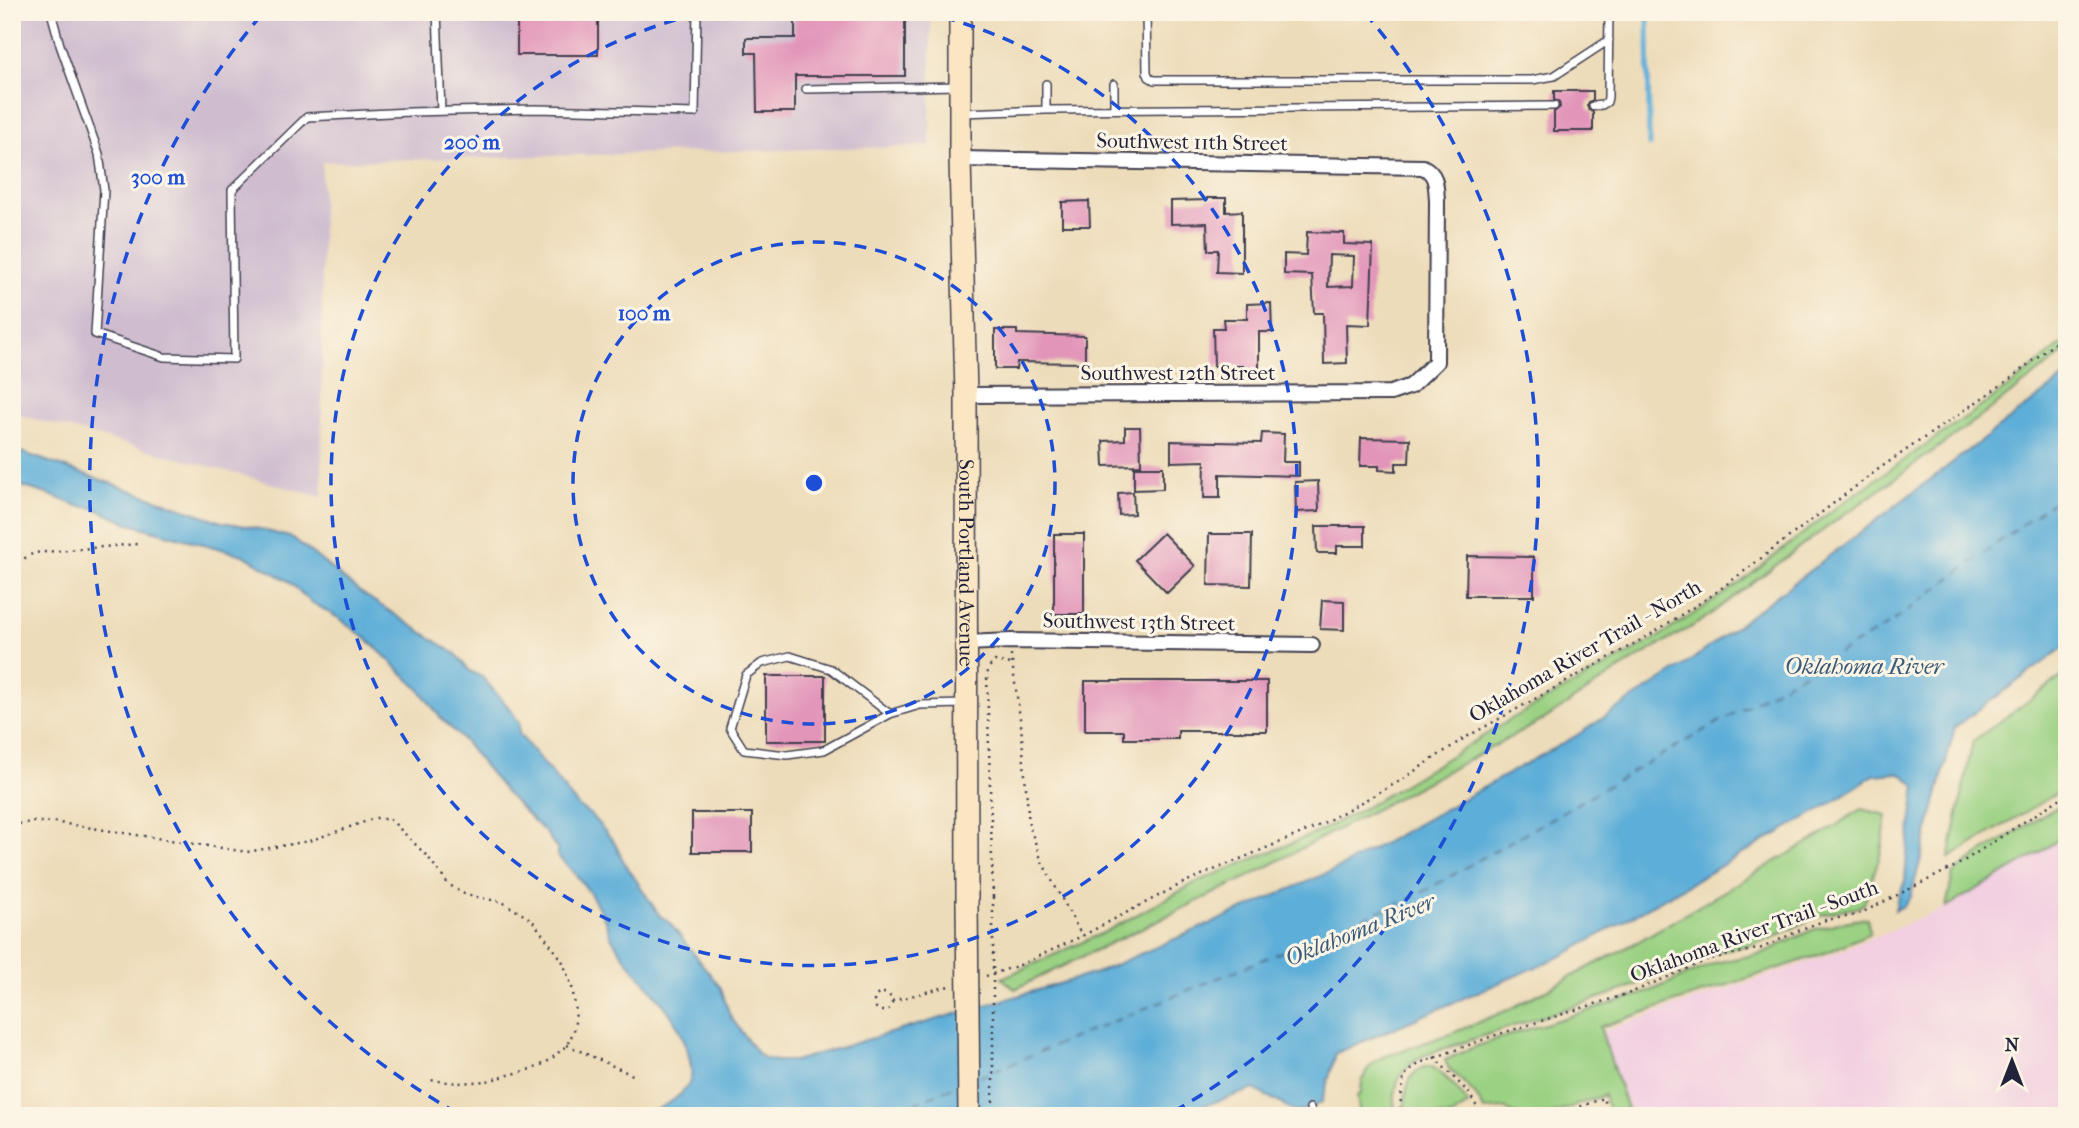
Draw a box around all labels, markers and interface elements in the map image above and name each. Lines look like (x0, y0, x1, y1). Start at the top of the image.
street label: Southwest 11th Street (1096, 128, 1288, 156)
text: 200 m (444, 130, 501, 154)
text: 300 m (131, 165, 185, 189)
text: 100 m (618, 301, 671, 325)
street label: Southwest 12th Street (1081, 361, 1276, 385)
street label: South Portland Avenue (954, 459, 979, 667)
centre of rings (802, 471, 826, 495)
street label: Oklahoma River Trail - North (1465, 575, 1705, 727)
street label: Southwest 13th Street (1042, 608, 1236, 636)
water label: Oklahoma River (1784, 653, 1945, 680)
street label: Oklahoma River Trail - South (1627, 875, 1881, 987)
water label: Oklahoma River (1281, 887, 1440, 972)
north arrow (1978, 1026, 2048, 1096)
text: N (2005, 1034, 2020, 1056)

